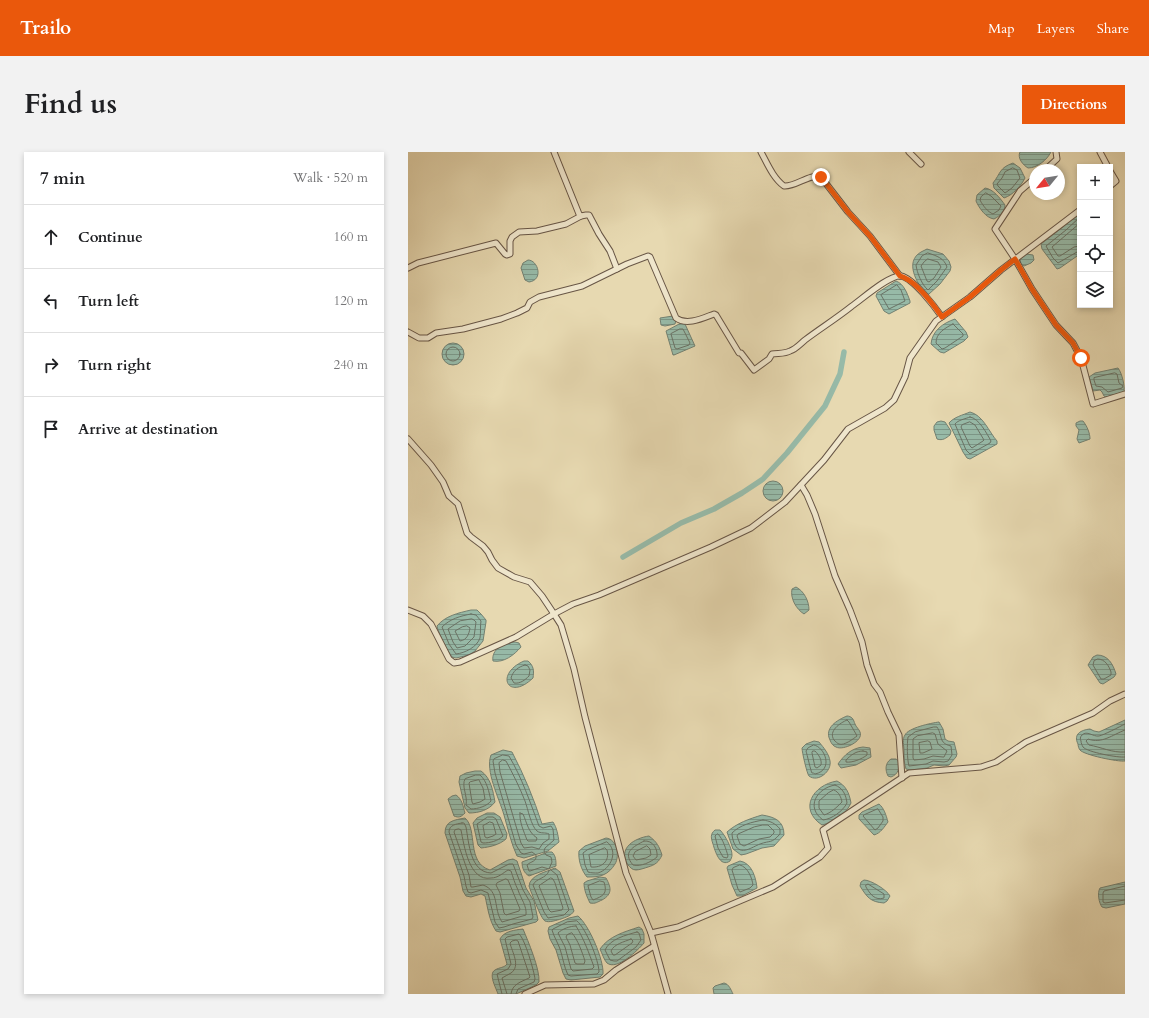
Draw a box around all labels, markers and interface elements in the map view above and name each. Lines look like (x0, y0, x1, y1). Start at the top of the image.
text: Trailo (20, 15, 71, 41)
text: Map (988, 19, 1015, 38)
text: Layers (1037, 19, 1075, 38)
text: Share (1097, 19, 1129, 38)
text: Find us (24, 85, 117, 123)
button: Directions (1022, 85, 1125, 124)
north arrow (1029, 164, 1065, 200)
map controls (1077, 164, 1113, 308)
button: + (1077, 164, 1113, 200)
text: 7 min (40, 167, 85, 190)
route end (812, 168, 830, 186)
text: Walk · 520 m (293, 169, 368, 187)
button: − (1077, 200, 1113, 236)
icon: ahead (40, 226, 62, 248)
text: Continue (78, 227, 143, 247)
text: 160 m (334, 228, 368, 246)
button: locate (1077, 236, 1113, 272)
button: layers (1077, 272, 1113, 308)
icon: left (40, 290, 62, 312)
text: Turn left (78, 291, 139, 311)
text: 120 m (334, 292, 368, 310)
route start (1072, 349, 1090, 367)
icon: right (40, 354, 62, 376)
text: Turn right (78, 355, 151, 375)
text: 240 m (334, 356, 368, 374)
icon: arrive (40, 418, 62, 440)
text: Arrive at destination (78, 419, 218, 439)

